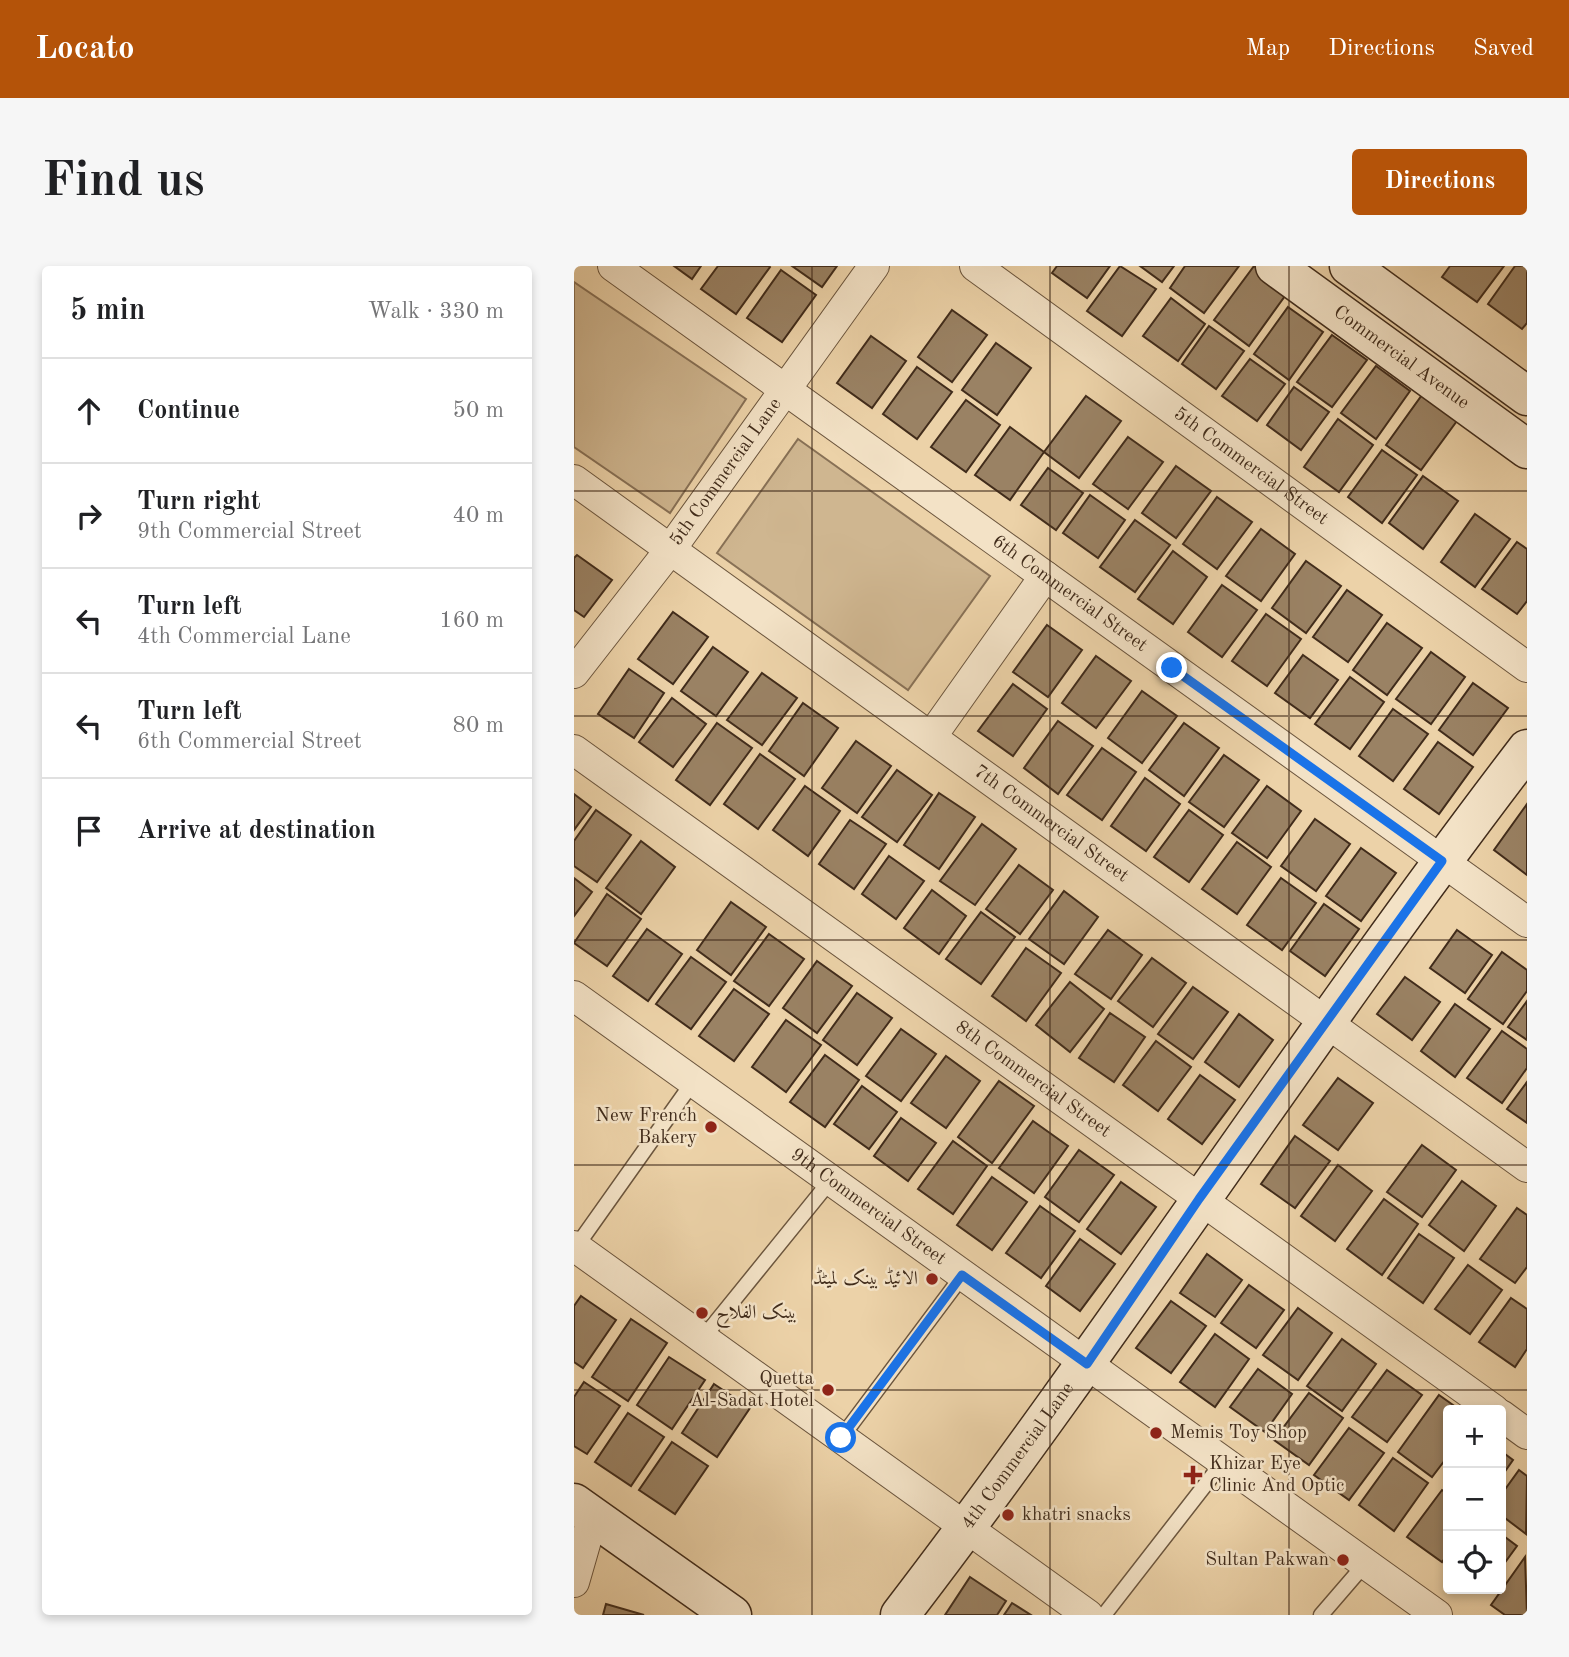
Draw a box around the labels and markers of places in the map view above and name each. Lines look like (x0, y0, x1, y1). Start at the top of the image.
place label: New French Bakery (595, 1107, 697, 1148)
marker: New French Bakery (703, 1119, 719, 1135)
place label: الائیڈ بینک لمیٹڈ (813, 1267, 918, 1289)
marker: الائیڈ بینک لمیٹڈ (924, 1271, 940, 1287)
place label: بینک الفلاح (716, 1302, 797, 1329)
marker: بینک الفلاح (694, 1305, 710, 1321)
place label: Quetta Al-Sadat Hotel (690, 1370, 815, 1411)
marker: Quetta Al-Sadat Hotel (820, 1382, 836, 1398)
place label: Memis Toy Shop (1170, 1424, 1307, 1443)
marker: Memis Toy Shop (1148, 1425, 1164, 1441)
place label: Khizar Eye Clinic And Optic (1209, 1455, 1344, 1496)
marker: Khizar Eye Clinic And Optic (1183, 1465, 1203, 1485)
place label: khatri snacks (1022, 1506, 1131, 1525)
marker: khatri snacks (1000, 1507, 1016, 1523)
place label: Sultan Pakwan (1205, 1551, 1329, 1570)
marker: Sultan Pakwan (1335, 1552, 1351, 1568)

